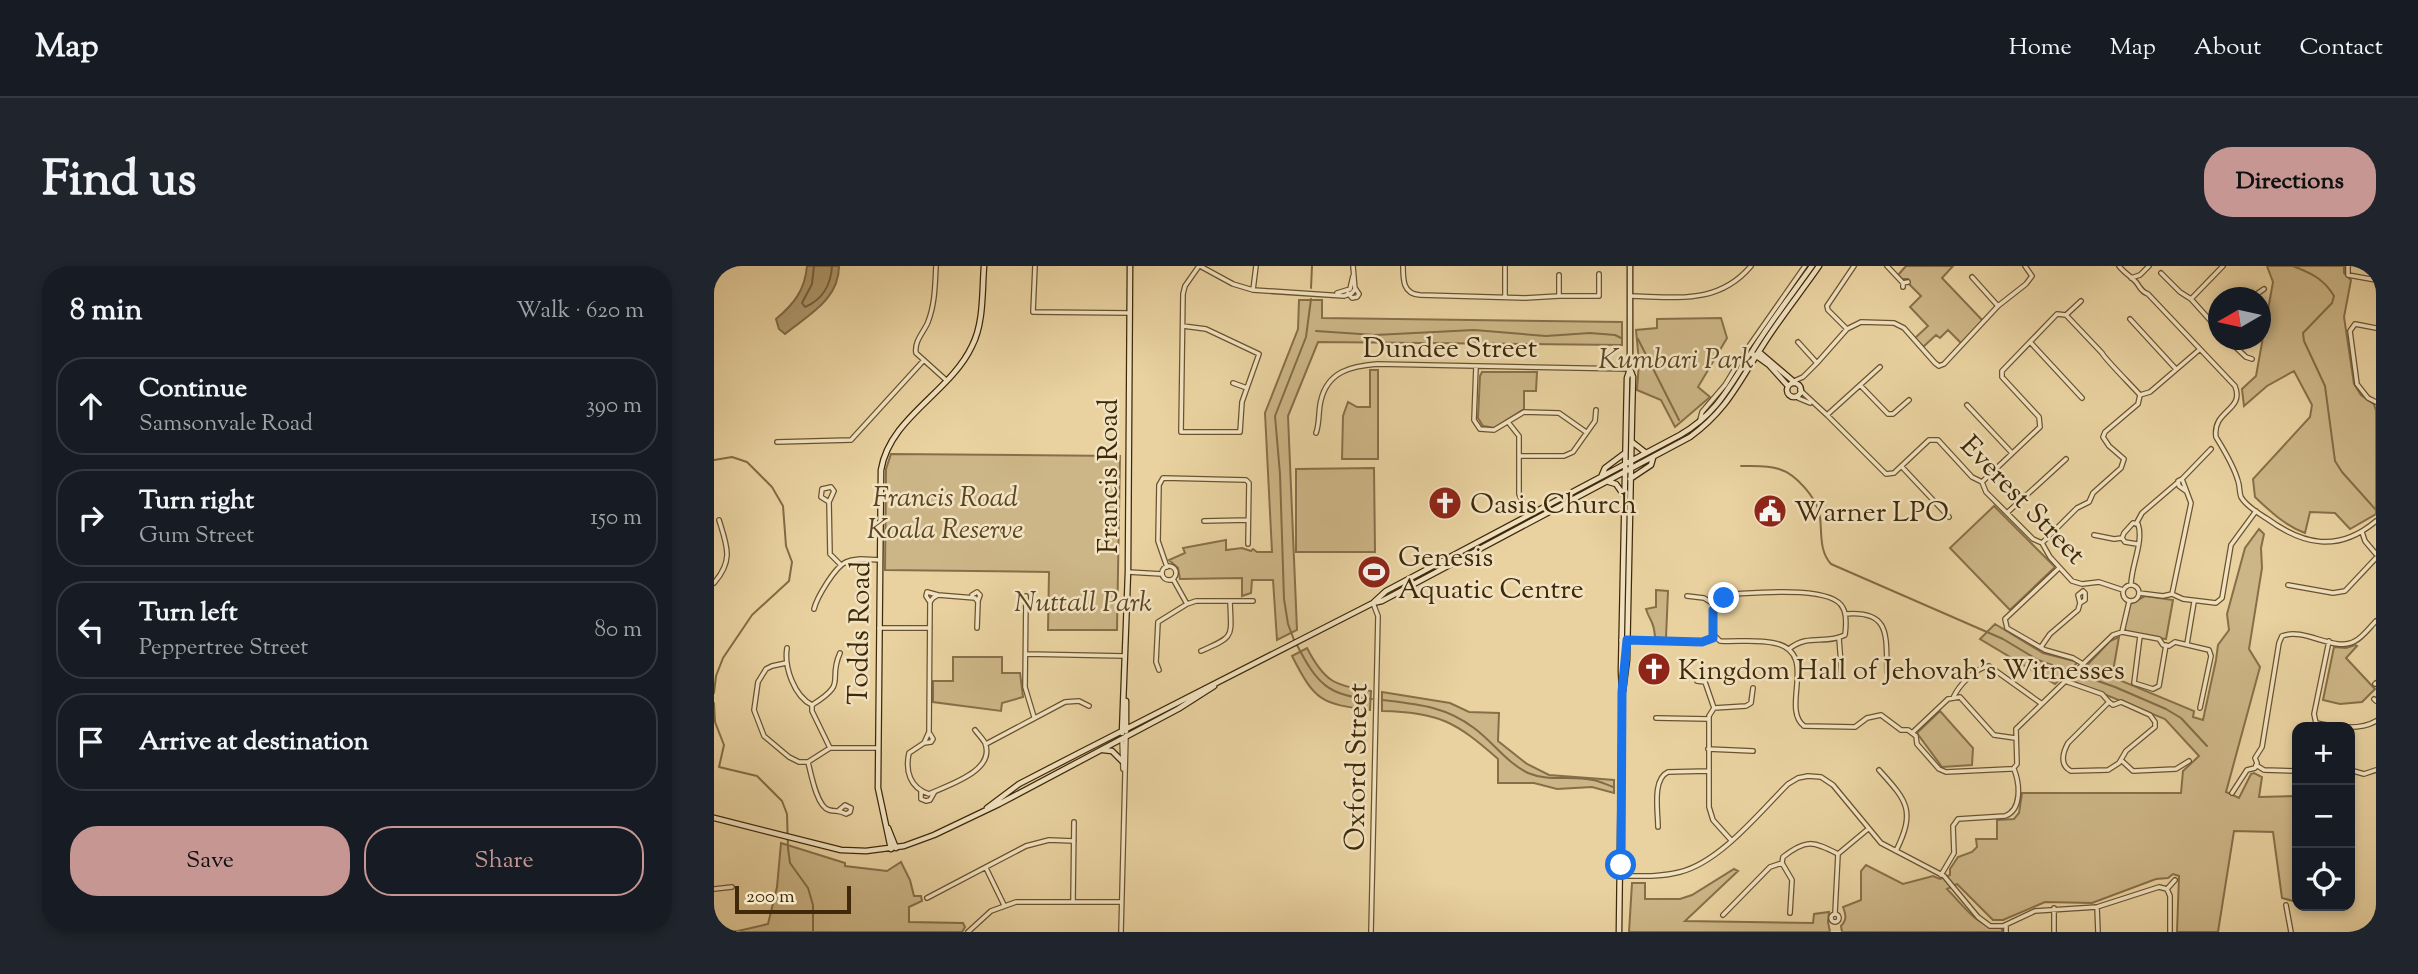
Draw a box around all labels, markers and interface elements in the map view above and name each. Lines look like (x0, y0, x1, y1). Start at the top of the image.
text: Map (35, 24, 99, 72)
text: Home (2009, 31, 2072, 65)
text: Map (2110, 31, 2156, 65)
text: About (2194, 31, 2261, 65)
text: Contact (2299, 31, 2383, 65)
text: Find us (42, 147, 196, 217)
button: Directions (2204, 147, 2376, 217)
north arrow (2208, 287, 2271, 350)
text: 8 min (70, 290, 142, 333)
text: Walk · 620 m (516, 295, 644, 328)
street label: Dundee Street (1363, 330, 1538, 370)
park label: Kumbari Park (1598, 341, 1754, 381)
text: Continue (139, 371, 247, 408)
icon: ahead (72, 387, 110, 425)
text: 390 m (586, 390, 642, 423)
street label: Francis Road (1090, 398, 1130, 554)
text: Samsonvale Road (139, 408, 313, 441)
street label: Everest Street (1950, 427, 2094, 575)
park label: Francis Road Koala Reserve (867, 479, 1023, 551)
text: Turn right (139, 483, 254, 520)
church icon: Oasis Church (1426, 484, 1464, 522)
place label: Oasis Church (1470, 486, 1637, 526)
public building icon: Warner LPO (1751, 492, 1789, 530)
place label: Warner LPO (1794, 494, 1949, 534)
icon: right (72, 499, 110, 537)
text: 150 m (590, 502, 642, 535)
text: Gum Street (139, 520, 254, 553)
place label: Genesis Aquatic Centre (1398, 539, 1584, 611)
sports icon: Genesis Aquatic Centre (1355, 553, 1393, 591)
street label: Todds Road (840, 561, 882, 705)
route end (1708, 582, 1739, 613)
park label: Nuttall Park (1014, 584, 1152, 624)
text: Turn left (139, 595, 238, 632)
icon: left (72, 611, 110, 649)
text: 80 m (594, 614, 642, 647)
text: Peppertree Street (139, 632, 308, 665)
church icon: Kingdom Hall of Jehovah's Witnesses (1635, 650, 1673, 688)
place label: Kingdom Hall of Jehovah's Witnesses (1678, 652, 2125, 692)
street label: Oxford Street (1337, 682, 1379, 851)
map controls (2292, 722, 2355, 911)
button: + (2292, 722, 2355, 785)
icon: arrive (72, 723, 110, 761)
text: Arrive at destination (139, 724, 369, 761)
button: − (2292, 785, 2355, 848)
button: Save (70, 826, 350, 896)
button: Share (364, 826, 644, 896)
button: locate (2292, 848, 2355, 911)
route start (1605, 849, 1636, 880)
scale bar (735, 883, 850, 915)
text: 200 m (746, 884, 795, 911)

